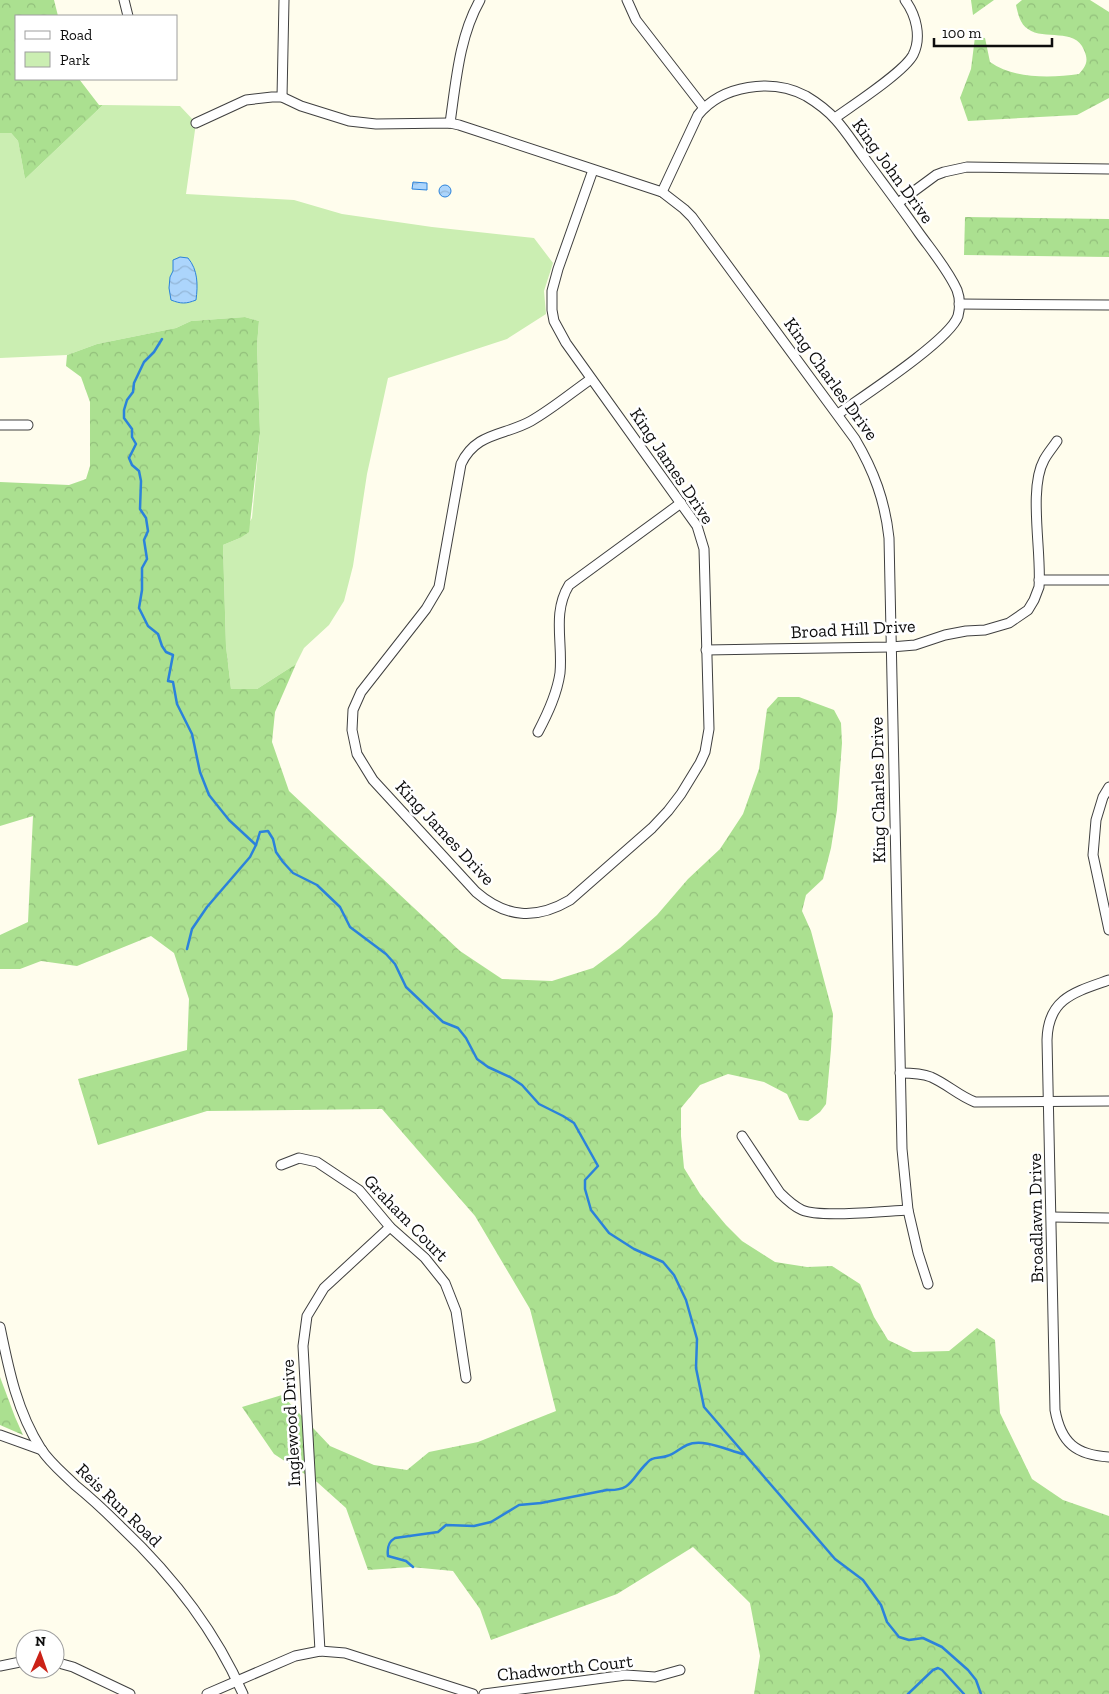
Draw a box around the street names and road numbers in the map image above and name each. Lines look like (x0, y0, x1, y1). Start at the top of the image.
street label: King John Drive (848, 114, 938, 228)
street label: King Charles Drive (779, 313, 883, 445)
street label: King James Drive (625, 404, 719, 528)
street label: Broad Hill Drive (790, 615, 916, 643)
street label: King Charles Drive (866, 717, 890, 863)
street label: King James Drive (391, 776, 499, 890)
street label: Broadlawn Drive (1024, 1153, 1048, 1283)
street label: Graham Court (359, 1170, 453, 1266)
street label: Inglewood Drive (277, 1359, 305, 1487)
street label: Reis Run Road (72, 1459, 167, 1551)
street label: Chadworth Court (496, 1650, 634, 1686)

